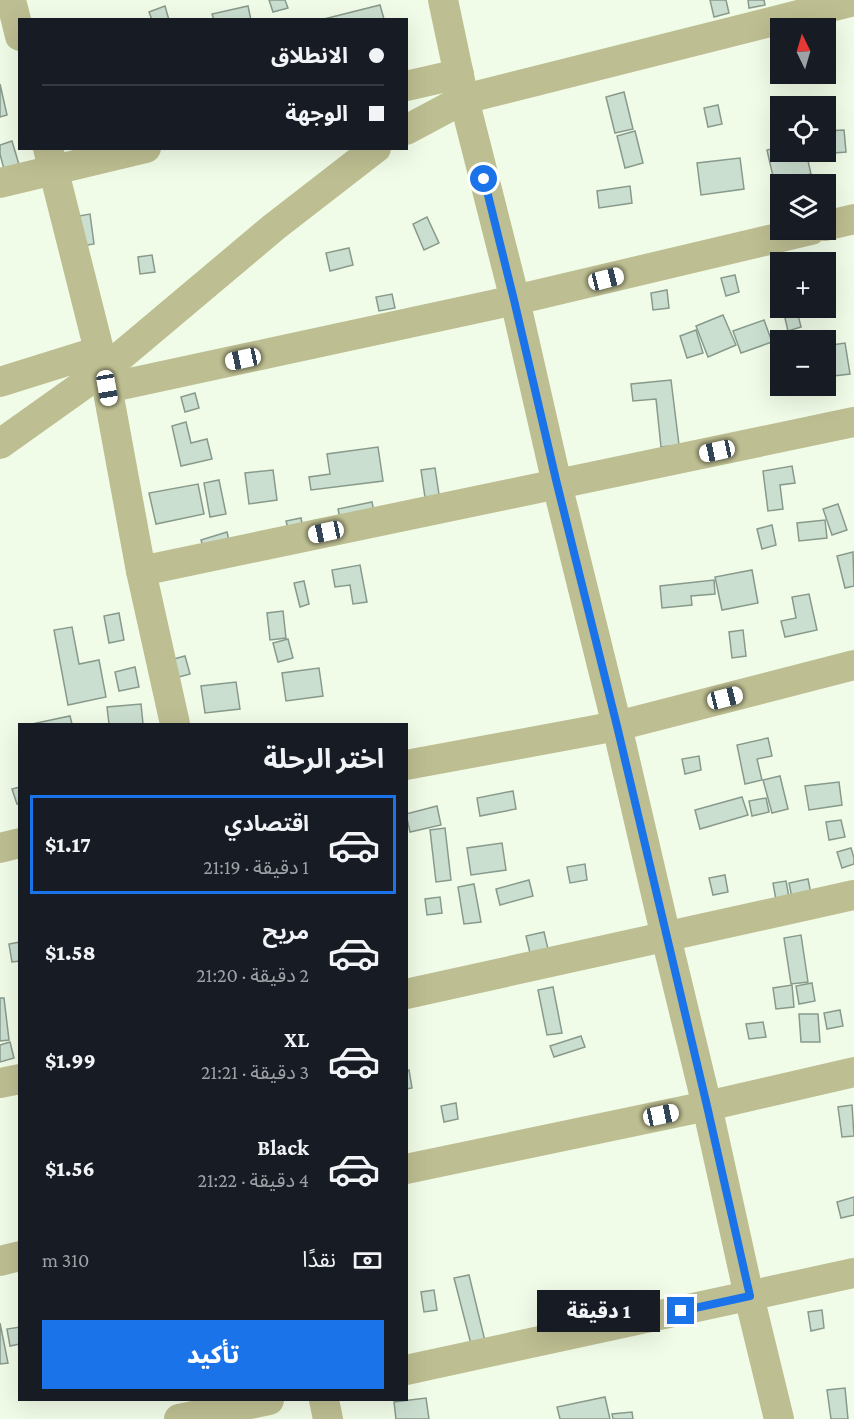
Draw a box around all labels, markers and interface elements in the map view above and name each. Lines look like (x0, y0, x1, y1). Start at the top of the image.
north arrow (770, 18, 836, 84)
map controls (770, 18, 836, 396)
text: الانطلاق (271, 43, 348, 68)
button: locate (770, 96, 836, 162)
text: الوجهة (285, 101, 348, 126)
route start (470, 165, 497, 192)
button: layers (770, 174, 836, 240)
button: + (770, 252, 836, 318)
car (586, 266, 626, 292)
button: − (770, 330, 836, 396)
car (224, 346, 262, 372)
car (95, 369, 119, 407)
car (698, 438, 736, 464)
car (307, 519, 345, 545)
car (705, 685, 745, 711)
text: اختر الرحلة (264, 744, 384, 774)
text: اقتصادي (224, 811, 309, 836)
icon: car (327, 818, 381, 872)
text: $1.17 (45, 832, 91, 857)
text: 1 دقيقة · 21:19 (203, 856, 309, 878)
text: مريح (263, 919, 309, 944)
icon: car (327, 926, 381, 980)
text: $1.58 (45, 940, 96, 965)
text: 2 دقيقة · 21:20 (196, 964, 309, 986)
text: XL (284, 1027, 309, 1052)
icon: car (327, 1034, 381, 1088)
text: $1.99 (45, 1048, 96, 1073)
text: 3 دقيقة · 21:21 (201, 1061, 309, 1083)
car (642, 1102, 680, 1128)
text: Black (257, 1135, 309, 1160)
icon: car (327, 1142, 381, 1196)
text: $1.56 (45, 1156, 95, 1181)
text: 4 دقيقة · 21:22 (197, 1169, 309, 1191)
icon: cash (351, 1244, 384, 1277)
text: نقدًا (302, 1247, 336, 1272)
text: 310 m (42, 1249, 89, 1271)
callout: 1 دقيقة (537, 1290, 660, 1332)
route end (667, 1297, 694, 1324)
text: 1 دقيقة (567, 1300, 630, 1322)
button: تأكيد (42, 1320, 384, 1389)

